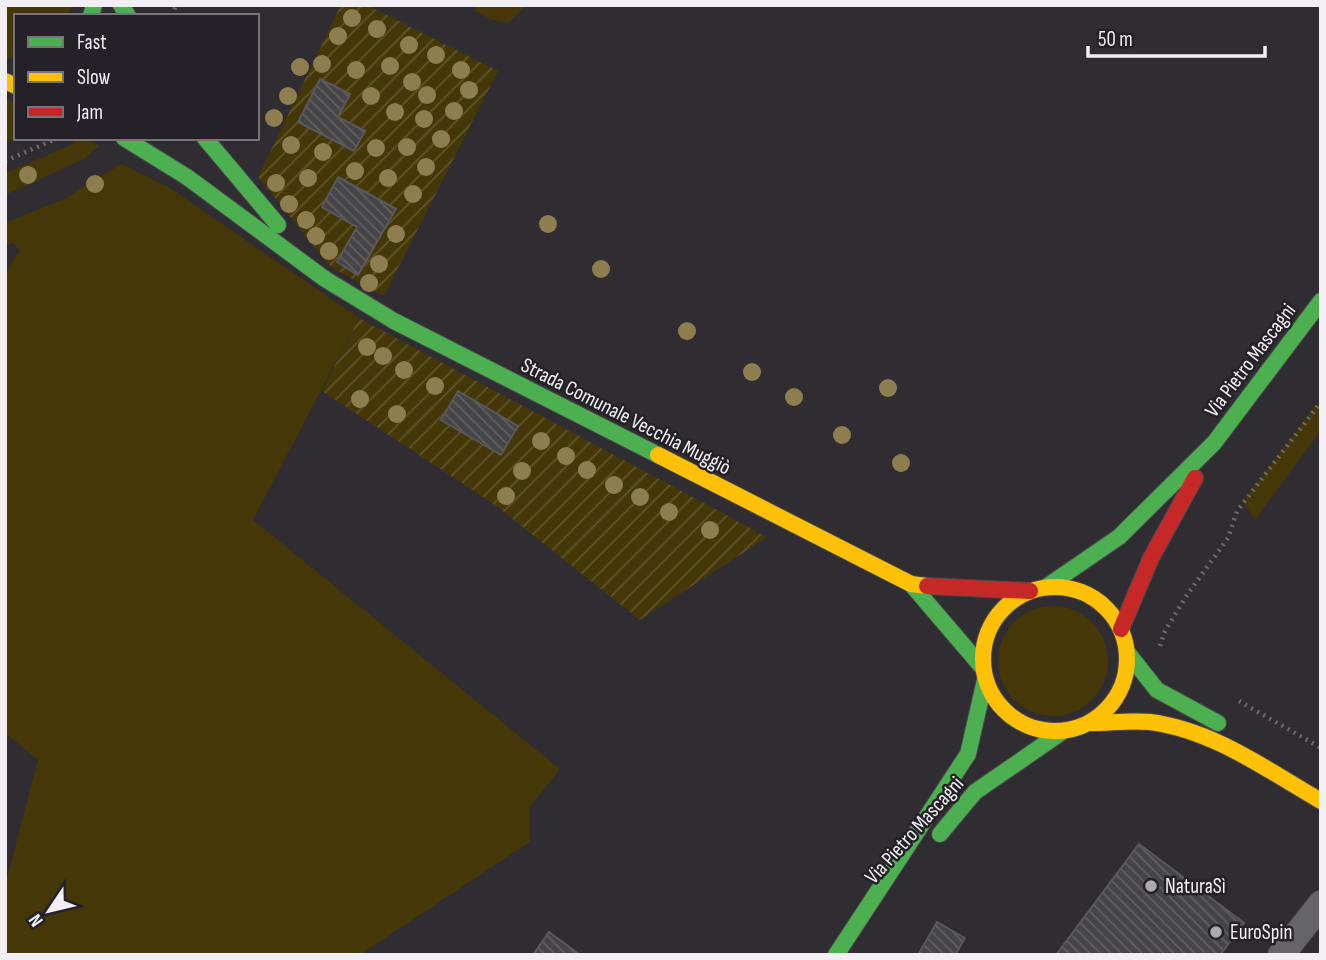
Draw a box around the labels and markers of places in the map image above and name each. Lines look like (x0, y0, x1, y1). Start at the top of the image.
place label: NaturaSì (1165, 874, 1226, 899)
marker: NaturaSì (1143, 878, 1159, 894)
place label: EuroSpin (1230, 920, 1292, 945)
marker: EuroSpin (1208, 924, 1224, 940)

